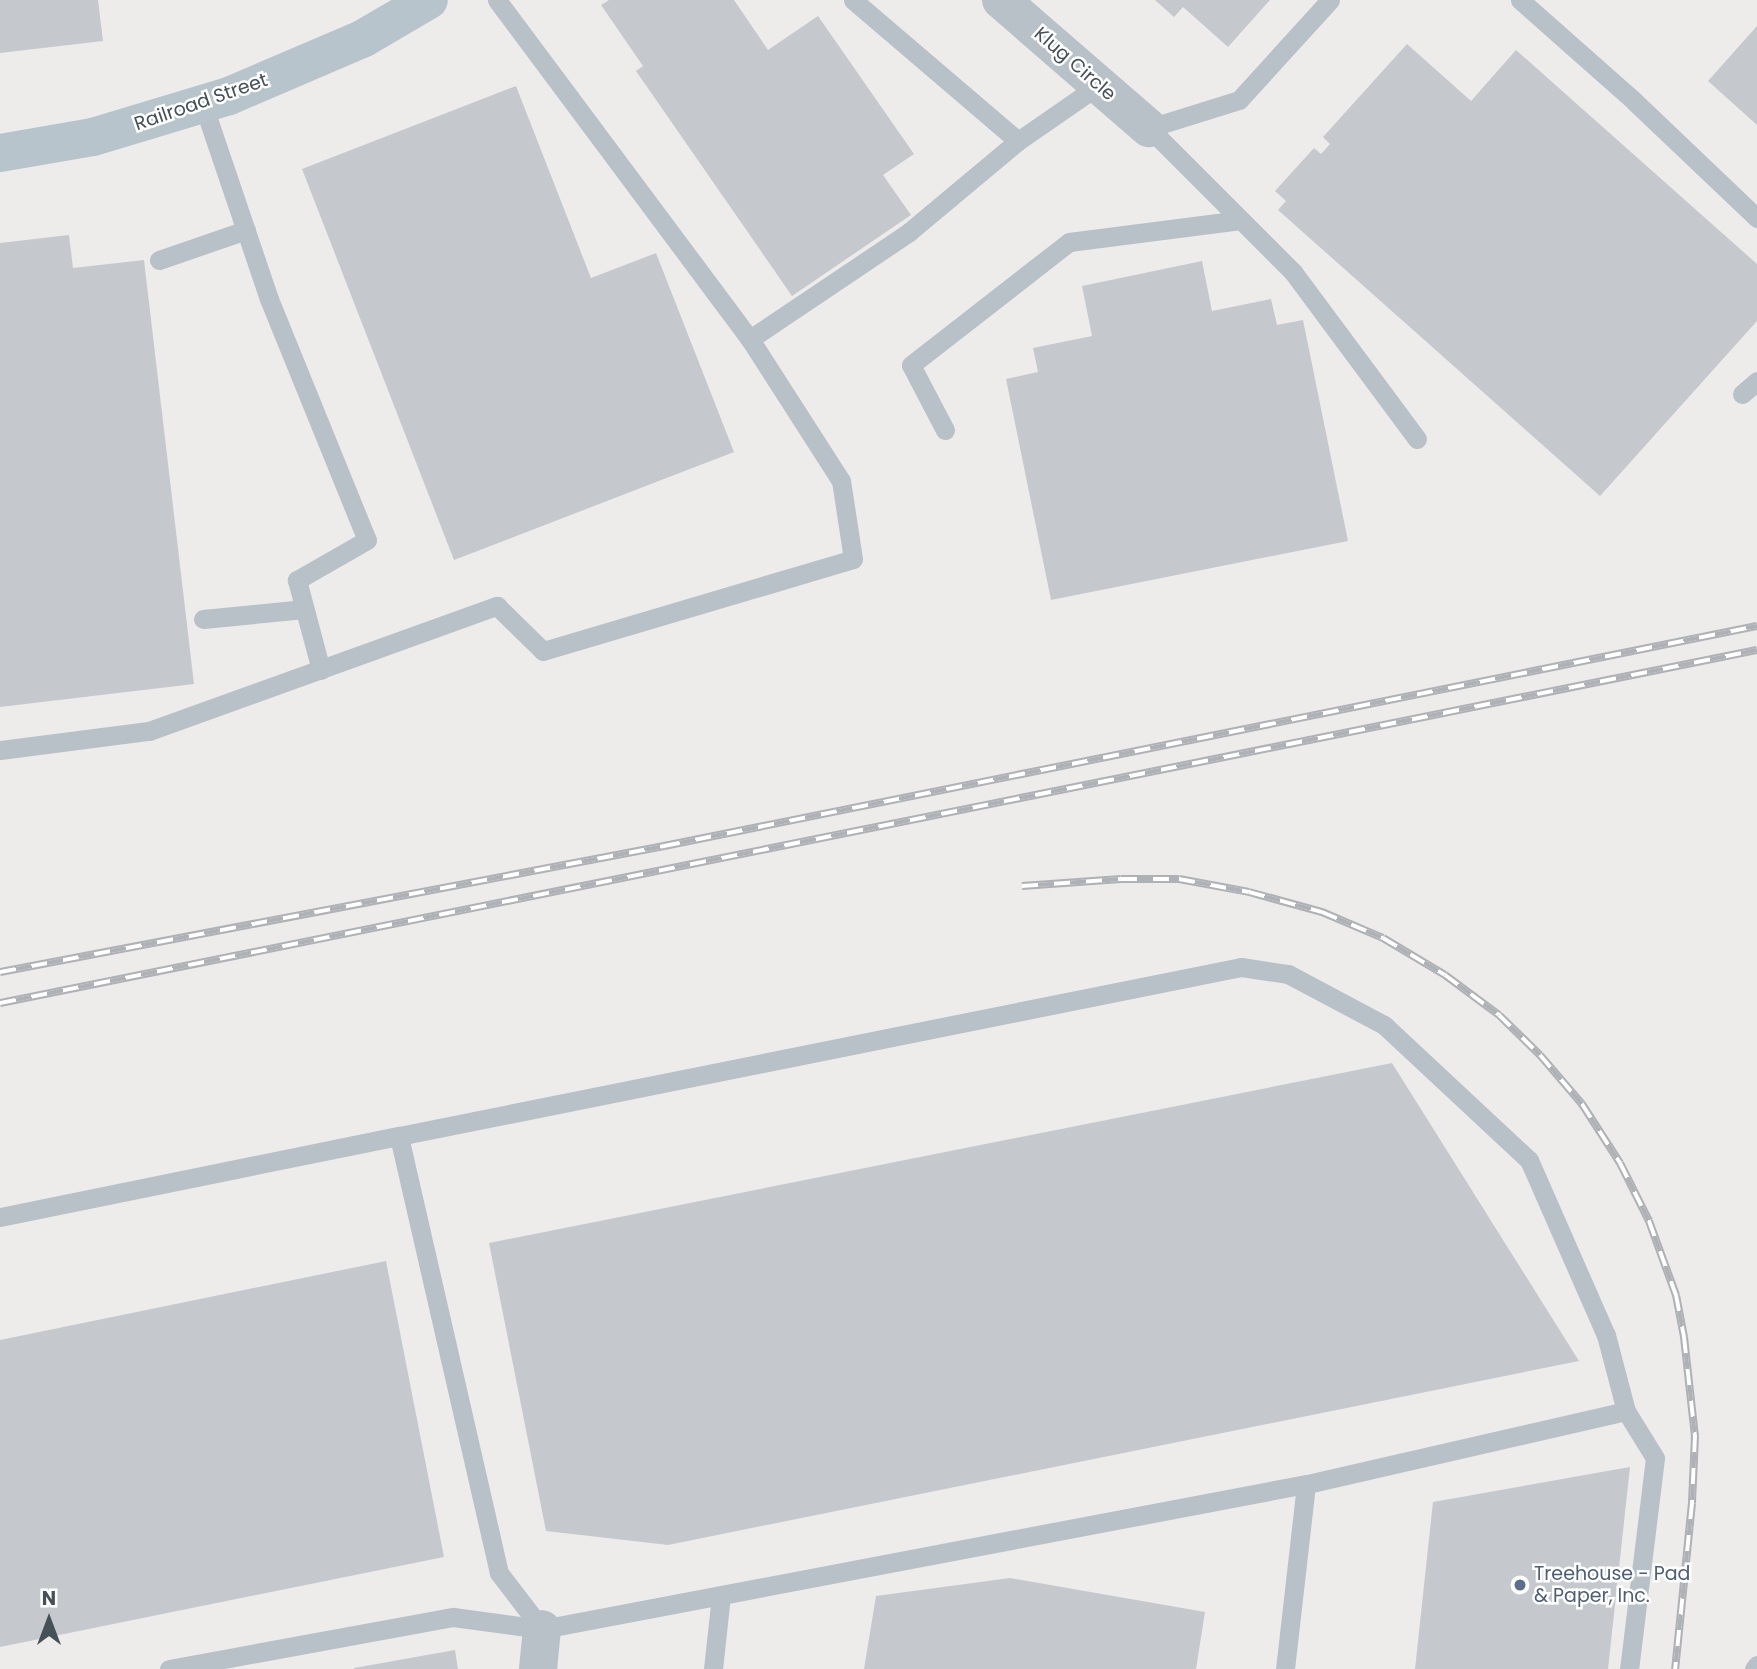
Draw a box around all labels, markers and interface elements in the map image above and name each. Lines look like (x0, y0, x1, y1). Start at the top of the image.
street label: Klug Circle (1030, 22, 1120, 106)
street label: Railroad Street (131, 69, 271, 135)
place label: Treehouse - Pad & Paper, Inc. (1534, 1563, 1690, 1607)
marker: Treehouse - Pad & Paper, Inc. (1512, 1577, 1528, 1593)
north arrow (14, 1585, 84, 1655)
text: N (42, 1585, 56, 1612)

